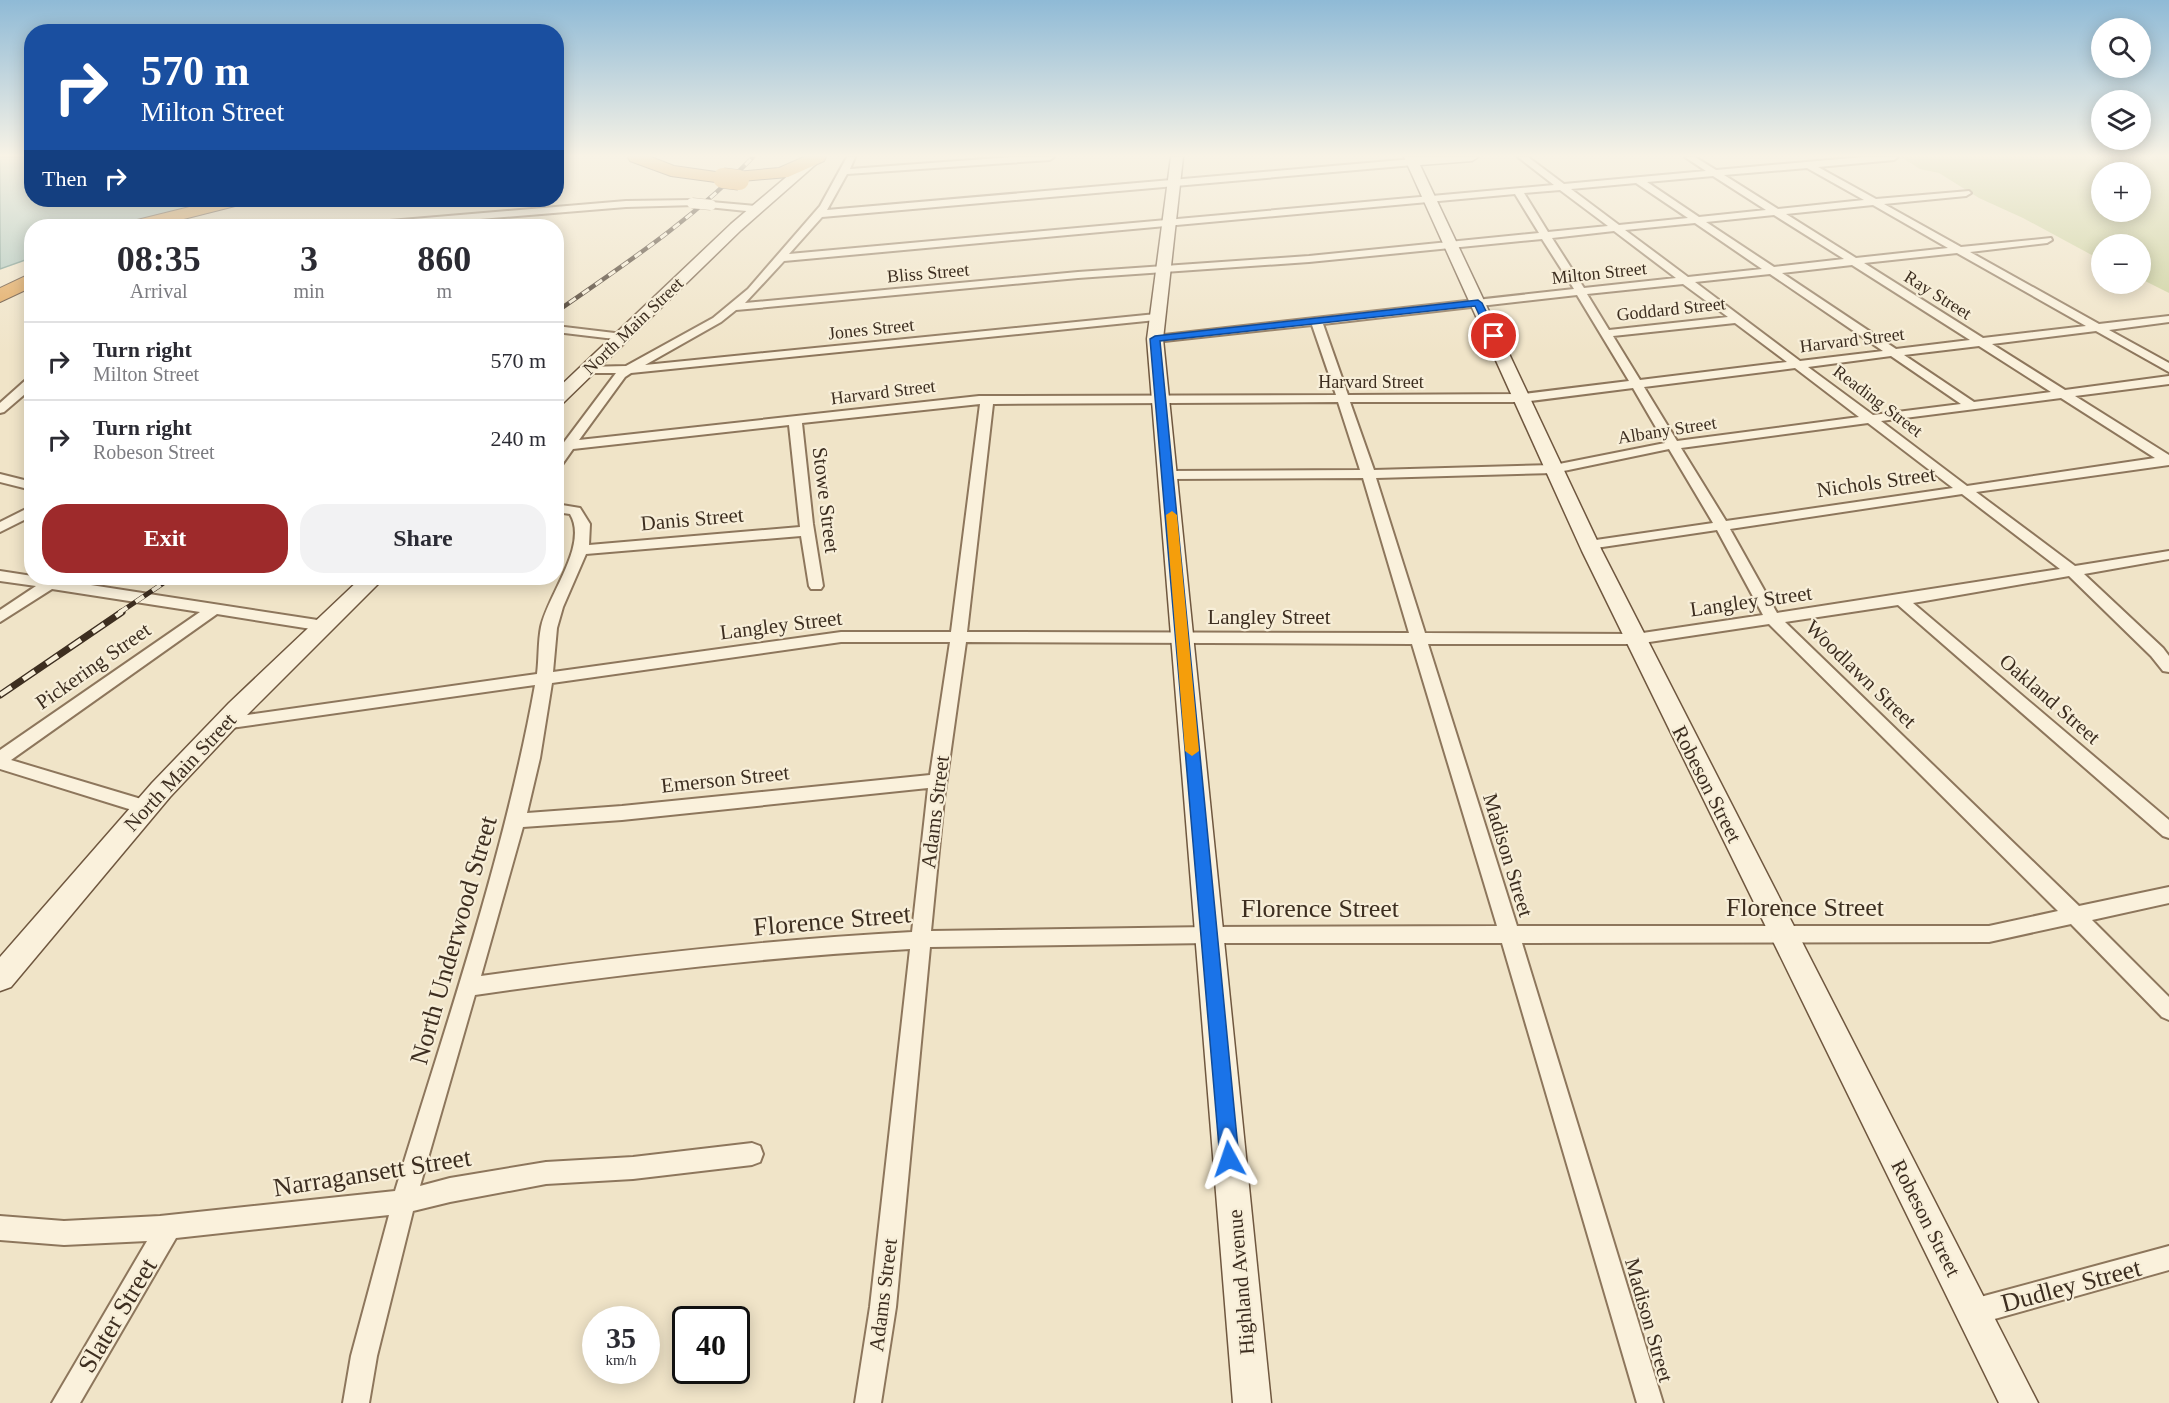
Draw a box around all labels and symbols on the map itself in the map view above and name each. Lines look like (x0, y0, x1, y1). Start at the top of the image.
street label: Milton Street (1550, 258, 1648, 288)
street label: Bliss Street (886, 259, 970, 287)
street label: Ray Street (1901, 267, 1975, 323)
street label: North Main Street (579, 273, 687, 379)
street label: Goddard Street (1616, 293, 1726, 325)
pin (1468, 310, 1519, 361)
street label: Jones Street (827, 315, 915, 343)
street label: Harvard Street (1798, 324, 1906, 356)
street label: Reading Street (1829, 361, 1927, 441)
street label: Harvard Street (1318, 372, 1424, 392)
street label: Harvard Street (829, 376, 937, 408)
street label: Albany Street (1616, 412, 1718, 448)
street label: Stowe Street (808, 446, 844, 555)
street label: Nichols Street (1815, 462, 1937, 502)
street label: Danis Street (640, 503, 745, 535)
street label: Langley Street (1688, 581, 1814, 621)
street label: Langley Street (1207, 605, 1331, 629)
street label: Langley Street (718, 606, 844, 644)
street label: Woodlawn Street (1801, 615, 1921, 733)
street label: Pickering Street (31, 617, 155, 714)
street label: Oakland Street (1995, 649, 2105, 749)
street label: North Main Street (119, 708, 241, 836)
street label: Robeson Street (1667, 722, 1747, 847)
street label: Adams Street (916, 754, 954, 870)
street label: Emerson Street (660, 760, 791, 798)
street label: Madison Street (1478, 790, 1538, 920)
street label: North Underwood Street (404, 812, 503, 1068)
street label: Florence Street (1726, 893, 1885, 922)
street label: Florence Street (1241, 894, 1400, 923)
street label: Florence Street (752, 899, 913, 942)
position arrow (1197, 1127, 1261, 1191)
street label: Narragansett Street (271, 1142, 474, 1202)
street label: Robeson Street (1886, 1156, 1966, 1281)
street label: Highland Avenue (1223, 1208, 1259, 1356)
street label: Adams Street (864, 1237, 902, 1353)
street label: Slater Street (72, 1252, 163, 1377)
street label: Dudley Street (1998, 1253, 2145, 1318)
street label: Madison Street (1620, 1255, 1678, 1385)
speed limit sign: 40 (672, 1306, 750, 1384)

